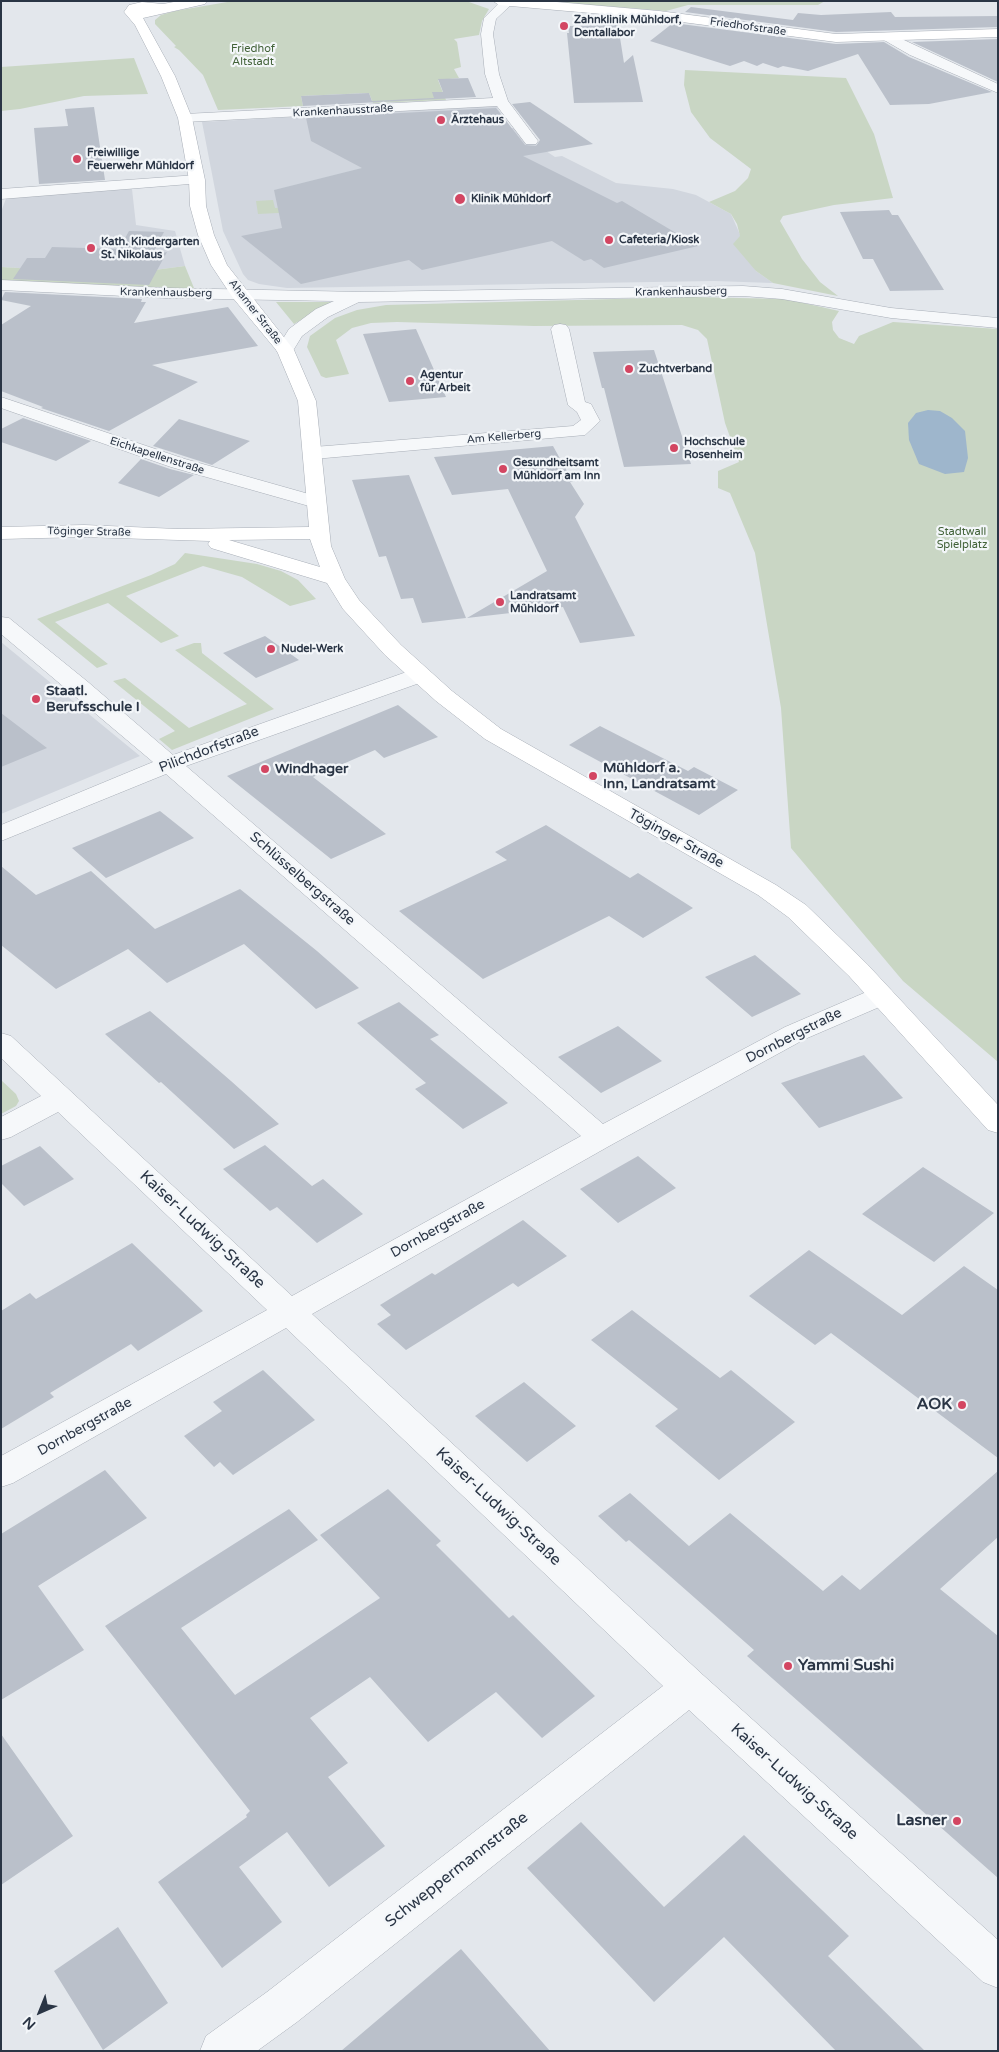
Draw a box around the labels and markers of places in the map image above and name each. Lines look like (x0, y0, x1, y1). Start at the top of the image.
place label: Zahnklinik Mühldorf, Dentallabor (574, 13, 682, 39)
marker: Zahnklinik Mühldorf, Dentallabor (558, 20, 570, 32)
place label: Ärztehaus (451, 113, 504, 127)
marker: Ärztehaus (435, 114, 447, 126)
place label: Freiwillige Feuerwehr Mühldorf (87, 146, 194, 172)
marker: Freiwillige Feuerwehr Mühldorf (71, 153, 83, 165)
marker: Klinik Mühldorf (453, 192, 467, 206)
place label: Klinik Mühldorf (471, 192, 551, 206)
place label: Cafeteria/Kiosk (619, 233, 699, 247)
marker: Cafeteria/Kiosk (603, 234, 615, 246)
place label: Kath. Kindergarten St. Nikolaus (101, 235, 199, 261)
marker: Kath. Kindergarten St. Nikolaus (85, 242, 97, 254)
place label: Zuchtverband (639, 362, 712, 376)
marker: Zuchtverband (623, 363, 635, 375)
place label: Agentur für Arbeit (420, 368, 470, 394)
marker: Agentur für Arbeit (404, 375, 416, 387)
place label: Hochschule Rosenheim (684, 435, 745, 461)
marker: Hochschule Rosenheim (668, 442, 680, 454)
place label: Gesundheitsamt Mühldorf am Inn (513, 456, 600, 482)
marker: Gesundheitsamt Mühldorf am Inn (497, 463, 509, 475)
place label: Landratsamt Mühldorf (510, 589, 576, 615)
marker: Landratsamt Mühldorf (494, 596, 506, 608)
place label: Nudel-Werk (281, 642, 343, 656)
marker: Nudel-Werk (265, 643, 277, 655)
place label: Staatl. Berufsschule I (46, 683, 140, 716)
marker: Staatl. Berufsschule I (30, 693, 42, 705)
place label: Mühldorf a. Inn, Landratsamt (603, 760, 716, 792)
place label: Windhager (275, 761, 348, 777)
marker: Windhager (259, 763, 271, 775)
marker: Mühldorf a. Inn, Landratsamt (587, 770, 599, 782)
place label: AOK (917, 1395, 952, 1415)
marker: AOK (956, 1399, 968, 1411)
place label: Yammi Sushi (798, 1656, 894, 1676)
marker: Yammi Sushi (782, 1660, 794, 1672)
place label: Lasner (896, 1811, 947, 1831)
marker: Lasner (951, 1815, 963, 1827)

